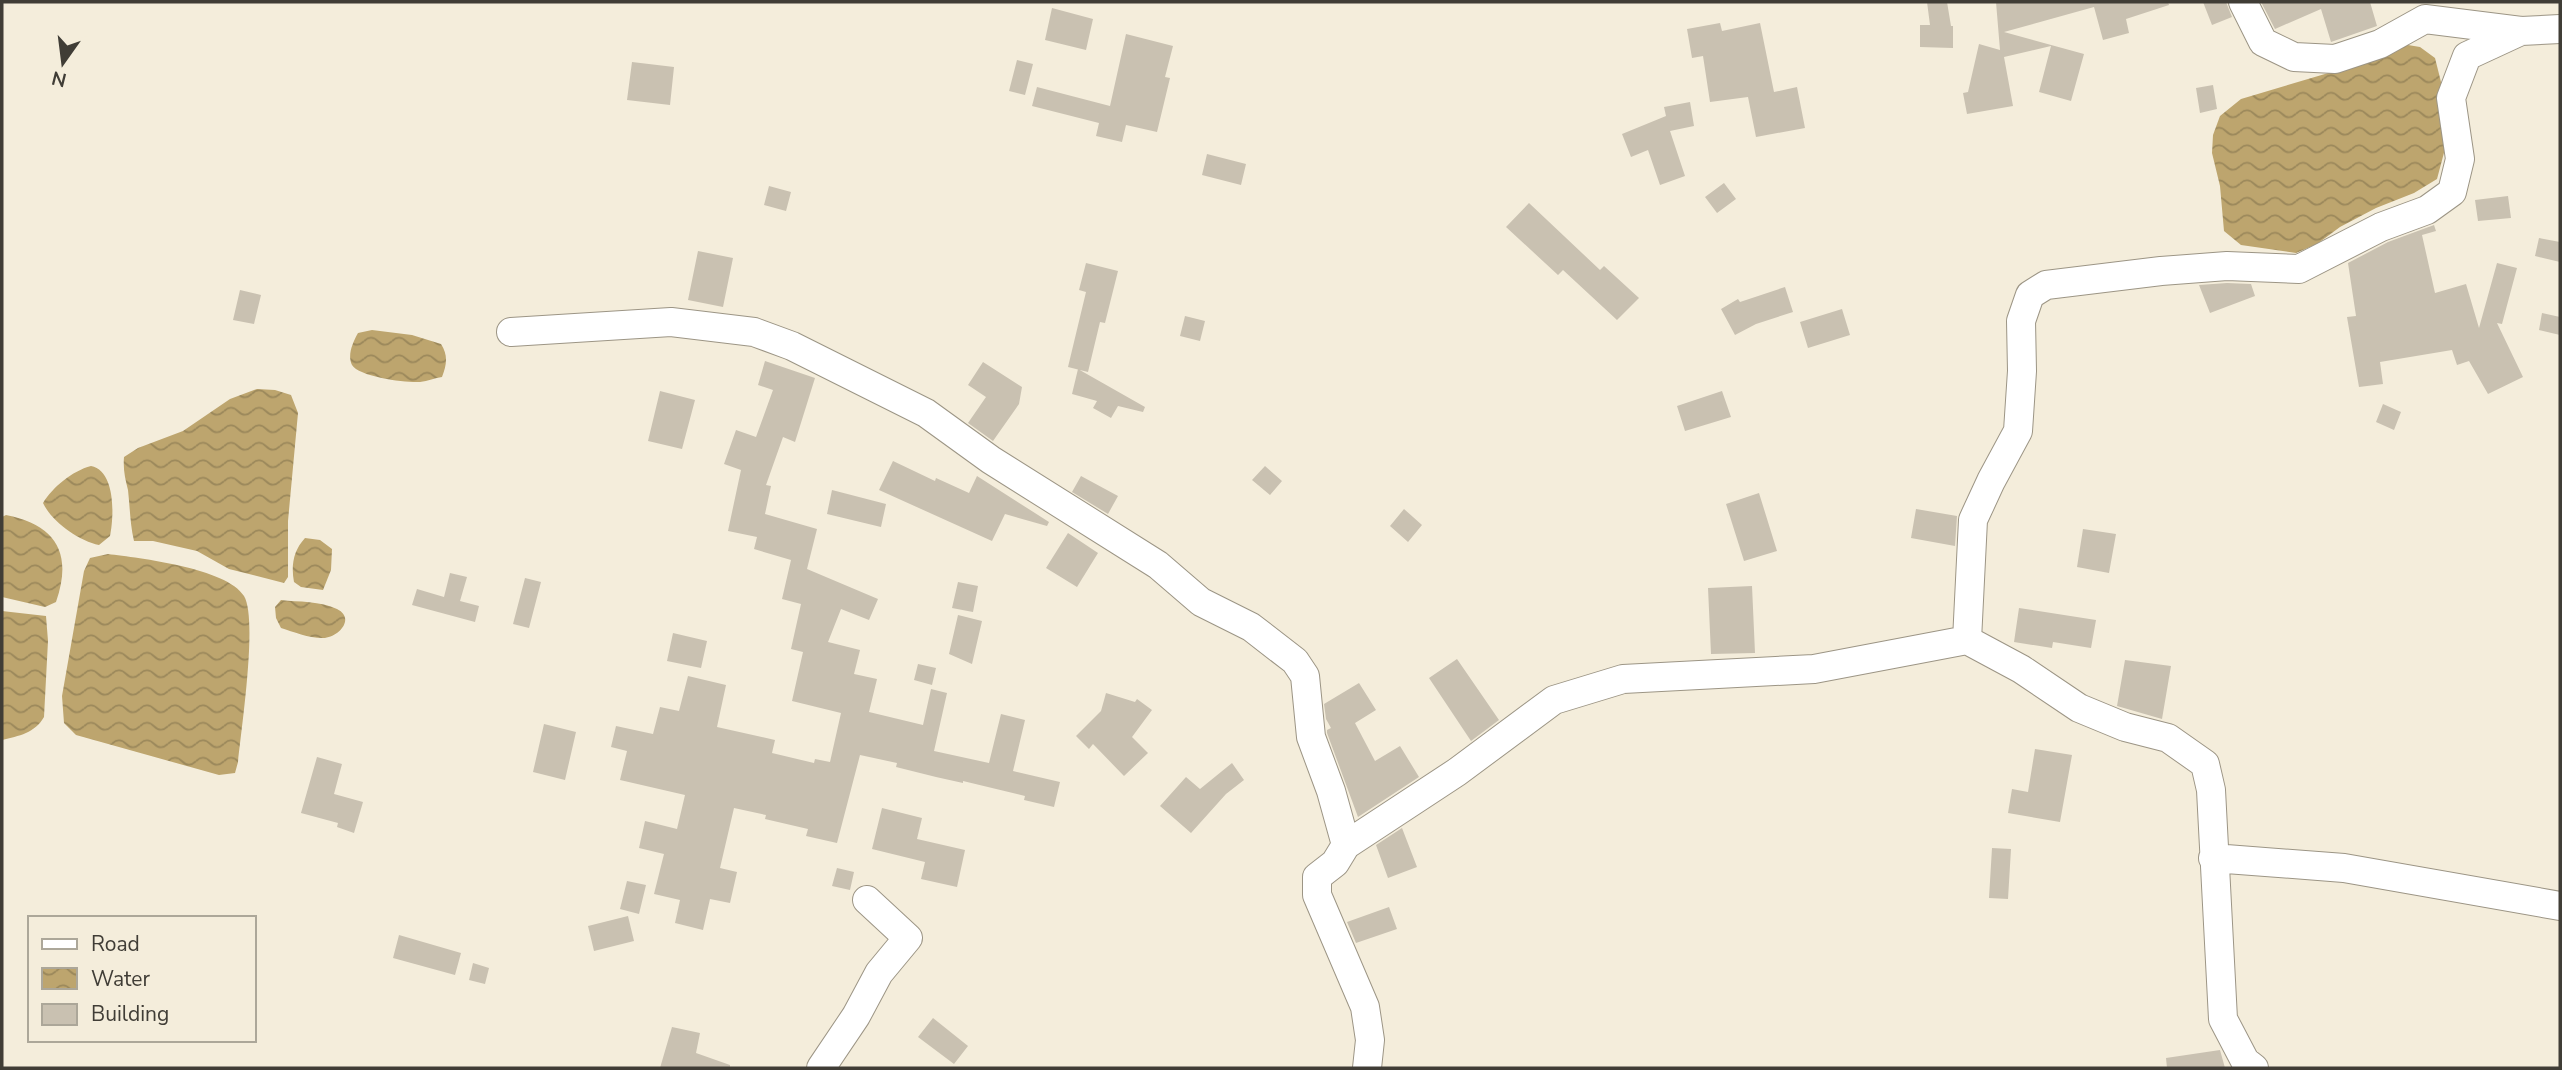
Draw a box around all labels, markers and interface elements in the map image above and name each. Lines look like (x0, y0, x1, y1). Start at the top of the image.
north arrow (28, 28, 98, 98)
text: N (49, 64, 69, 93)
legend (28, 916, 256, 1042)
text: Road (91, 930, 140, 958)
text: Water (91, 965, 150, 993)
text: Building (91, 1000, 169, 1028)

